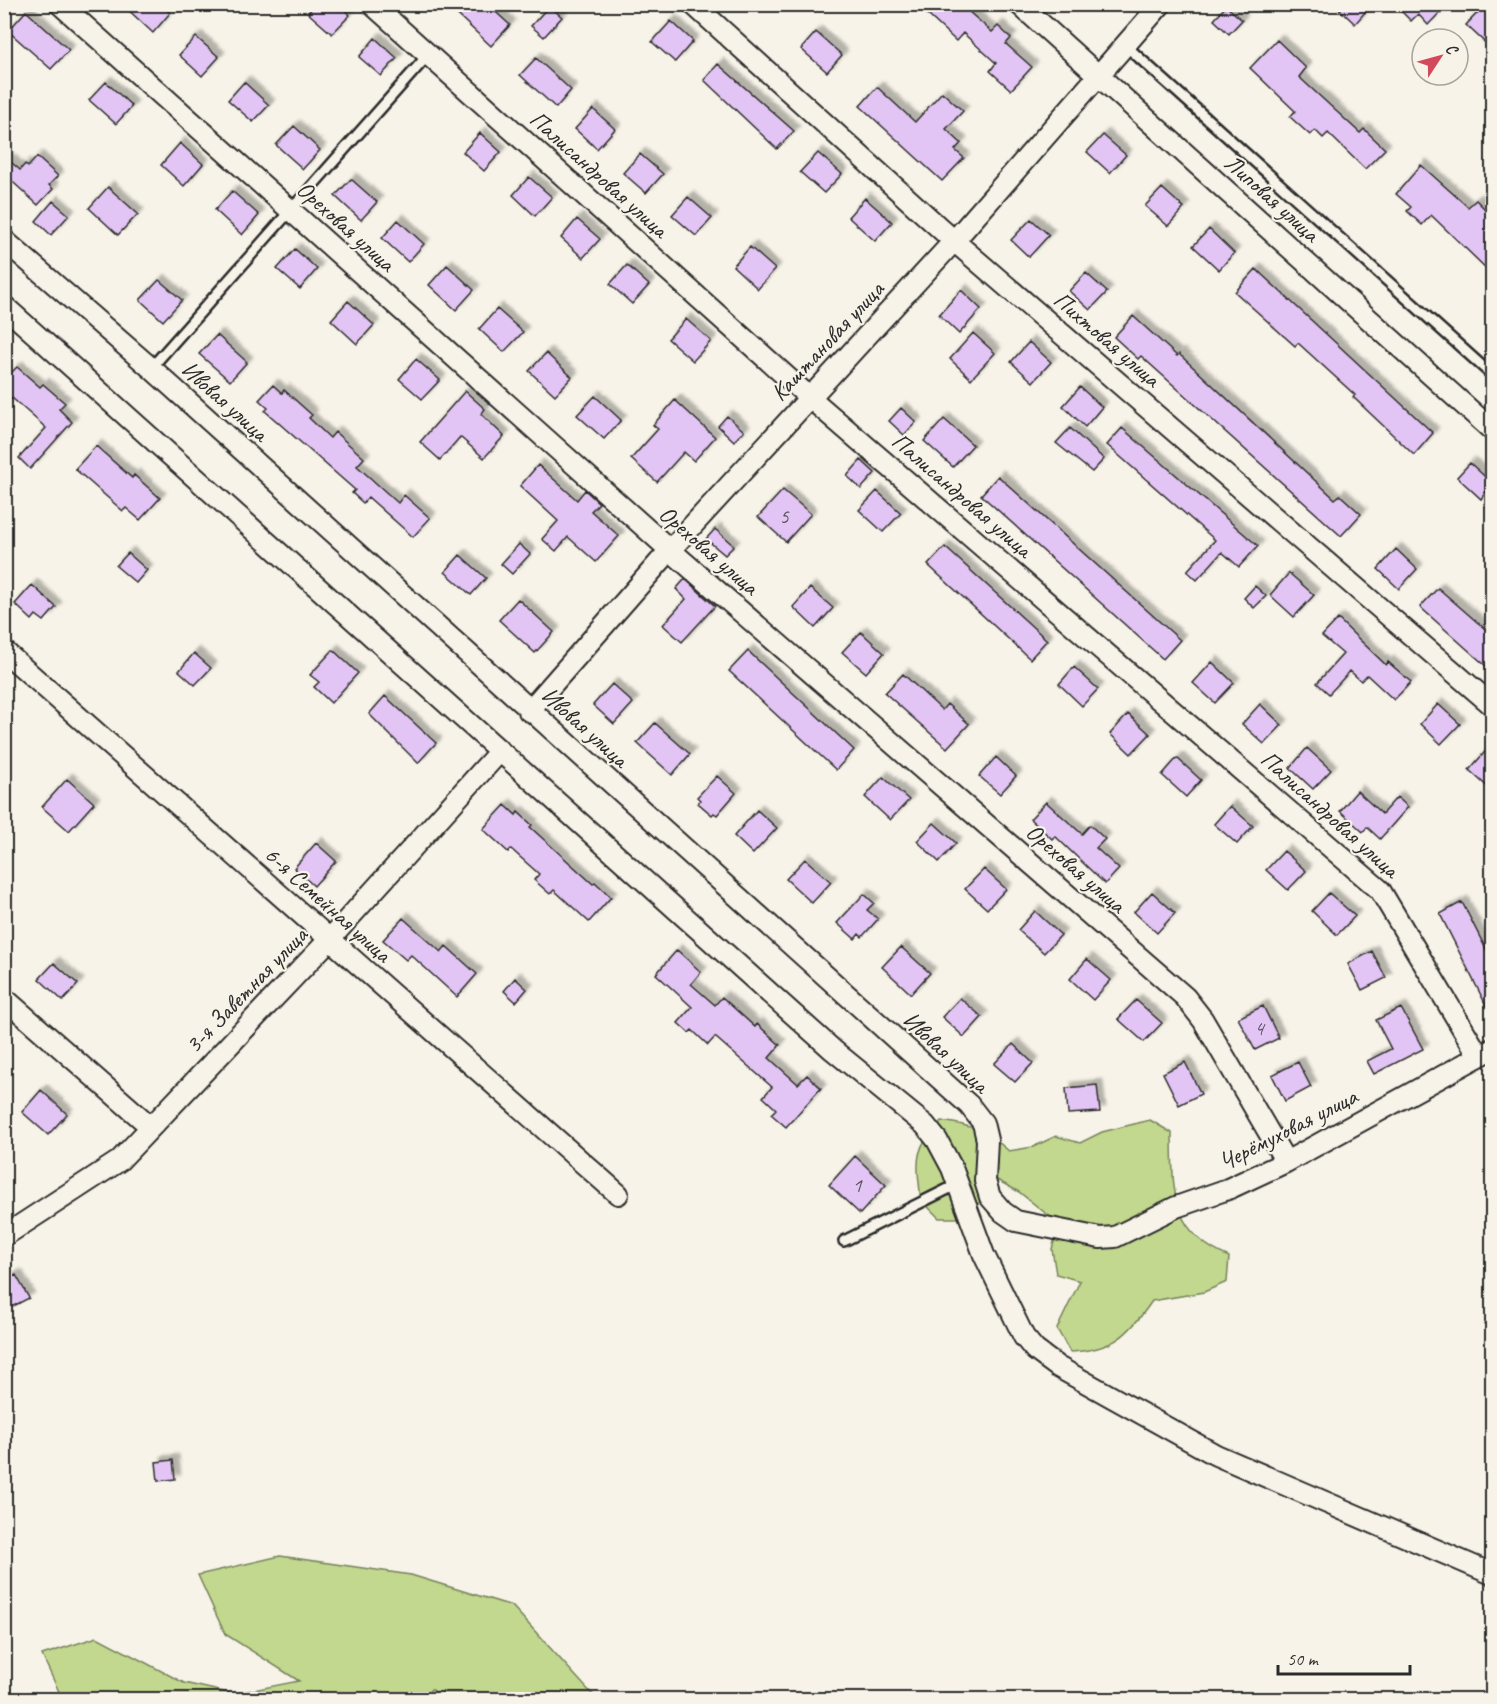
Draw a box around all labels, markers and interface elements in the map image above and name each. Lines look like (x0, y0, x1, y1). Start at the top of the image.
north arrow (1410, 27, 1470, 87)
text: С (1441, 40, 1463, 60)
street label: Палисандровая улица (524, 104, 676, 246)
street label: Липовая улица (1218, 148, 1327, 249)
street label: Ореховая улица (291, 174, 403, 279)
street label: Каштановая улица (764, 274, 891, 407)
street label: Пихтовая улица (1048, 285, 1168, 394)
street label: Ивовая улица (175, 354, 276, 449)
street label: Палисандровая улица (886, 426, 1040, 566)
street label: Ореховая улица (653, 499, 766, 602)
house number: 5 (779, 503, 790, 529)
street label: Ивовая улица (535, 680, 636, 775)
street label: Палисандровая улица (1255, 744, 1407, 886)
street label: Ореховая улица (1020, 817, 1133, 920)
street label: 6-я Семейная улица (259, 839, 398, 970)
street label: 3-я Заветная улица (178, 920, 315, 1059)
street label: Ивовая улица (897, 1005, 997, 1101)
house number: 4 (1254, 1015, 1266, 1041)
street label: Черёмуховая улица (1214, 1081, 1364, 1177)
house number: 1 (852, 1172, 863, 1198)
scale bar (1278, 1638, 1410, 1676)
text: 50 m (1287, 1648, 1320, 1670)

